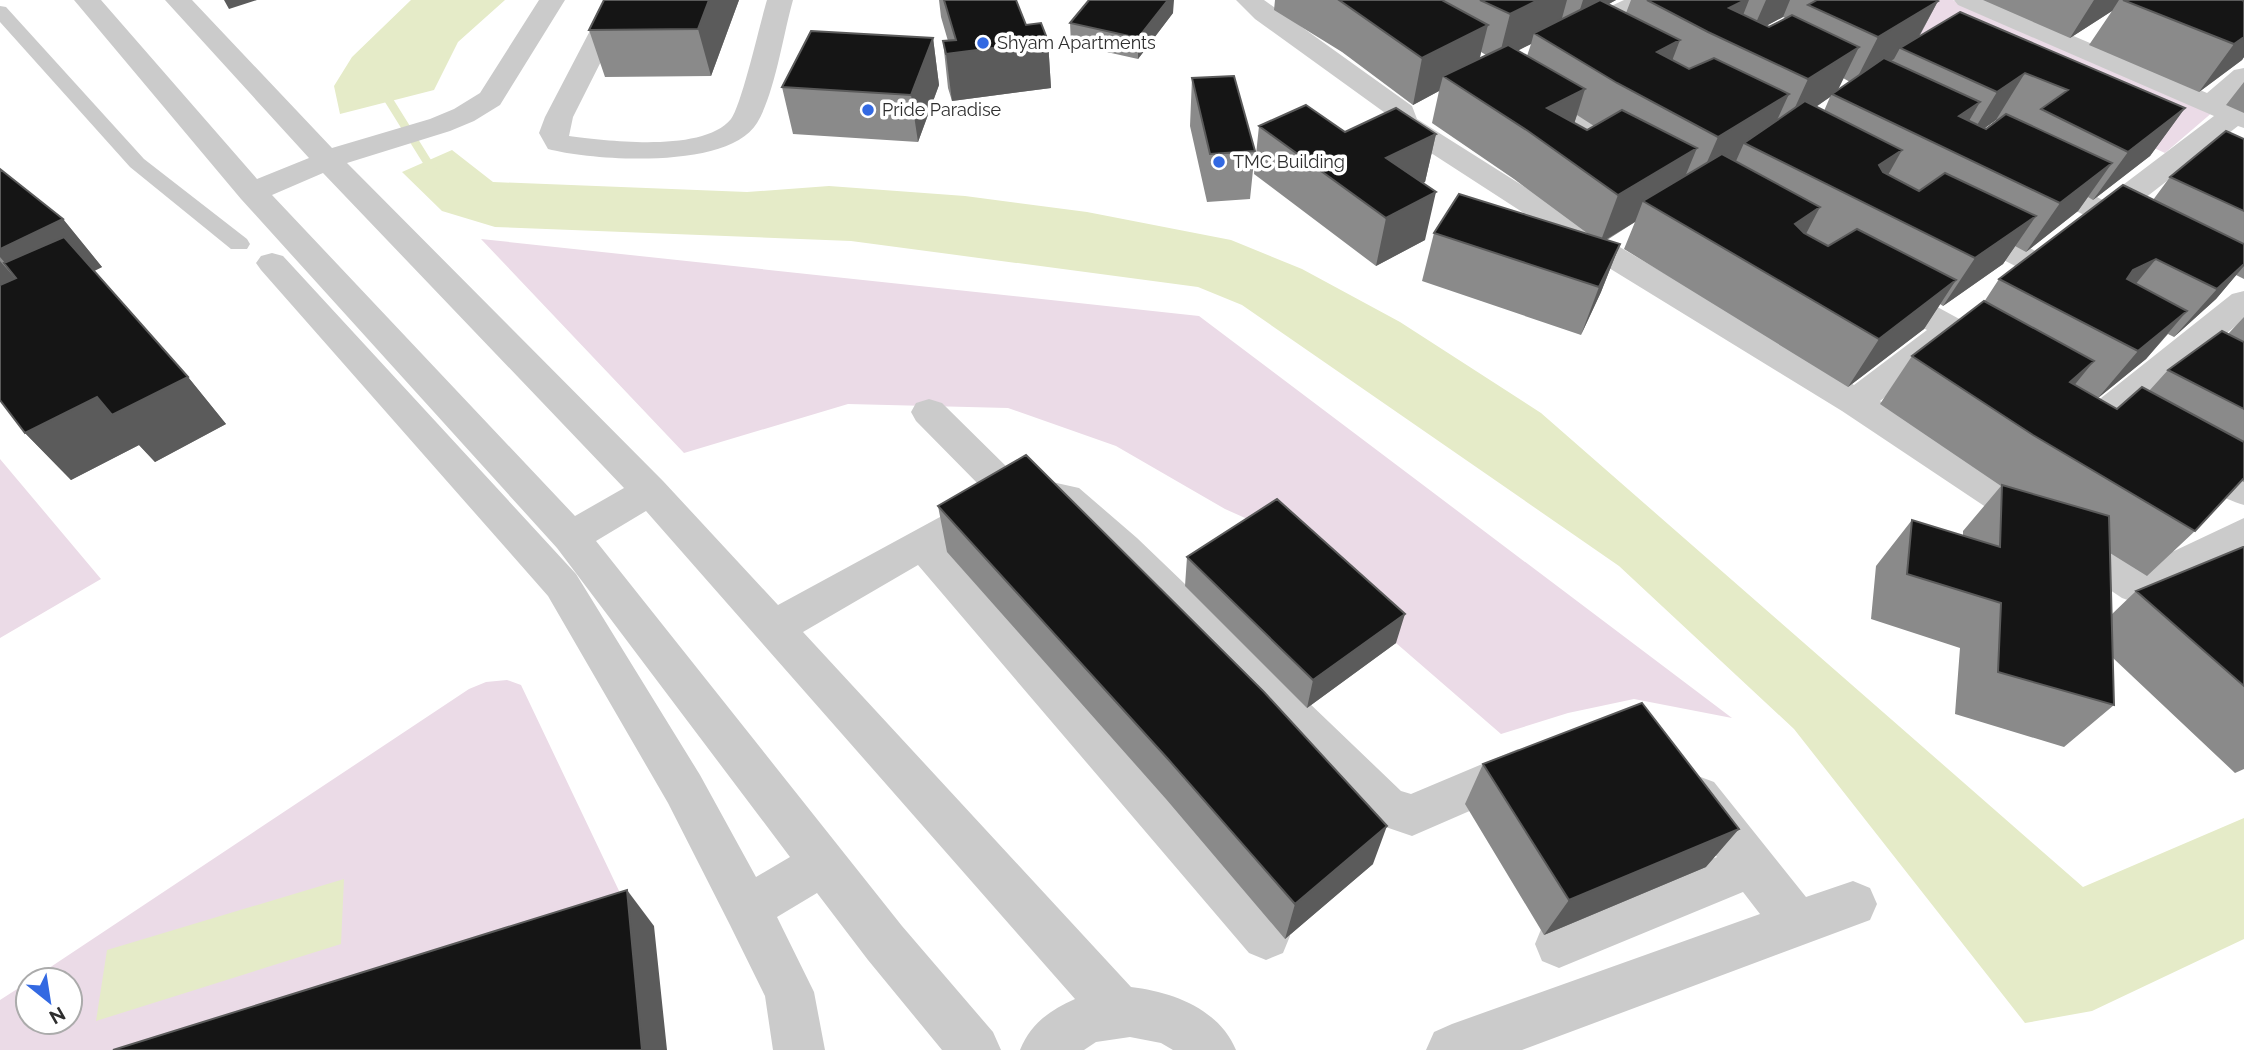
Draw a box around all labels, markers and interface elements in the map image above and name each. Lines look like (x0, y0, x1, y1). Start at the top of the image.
place label: Shyam Apartments (997, 32, 1156, 53)
marker: Shyam Apartments (975, 35, 991, 51)
place label: Pride Paradise (882, 99, 1002, 120)
marker: Pride Paradise (860, 102, 876, 118)
place label: TMC Building (1233, 151, 1345, 172)
marker: TMC Building (1211, 154, 1227, 170)
north arrow (14, 966, 84, 1036)
text: N (46, 1003, 69, 1029)

